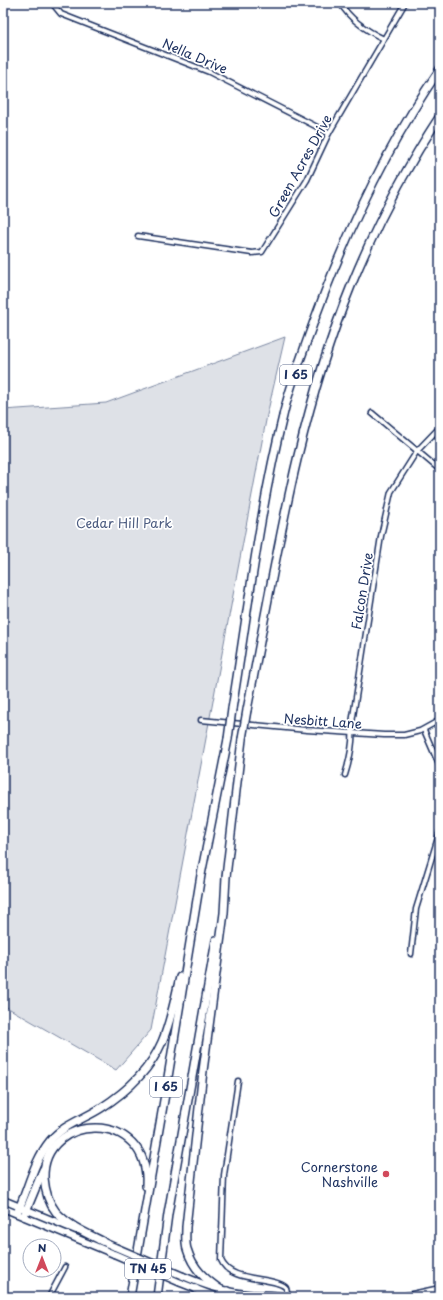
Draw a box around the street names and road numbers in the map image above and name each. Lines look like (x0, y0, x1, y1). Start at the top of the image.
street label: Nella Drive (160, 33, 231, 78)
street label: Green Acres Drive (263, 111, 336, 221)
road number: I 65 (280, 365, 312, 385)
street label: Falcon Drive (346, 551, 377, 631)
street label: Nesbitt Lane (283, 708, 363, 733)
road number: I 65 (150, 1077, 182, 1097)
road number: TN 45 (125, 1259, 171, 1279)

